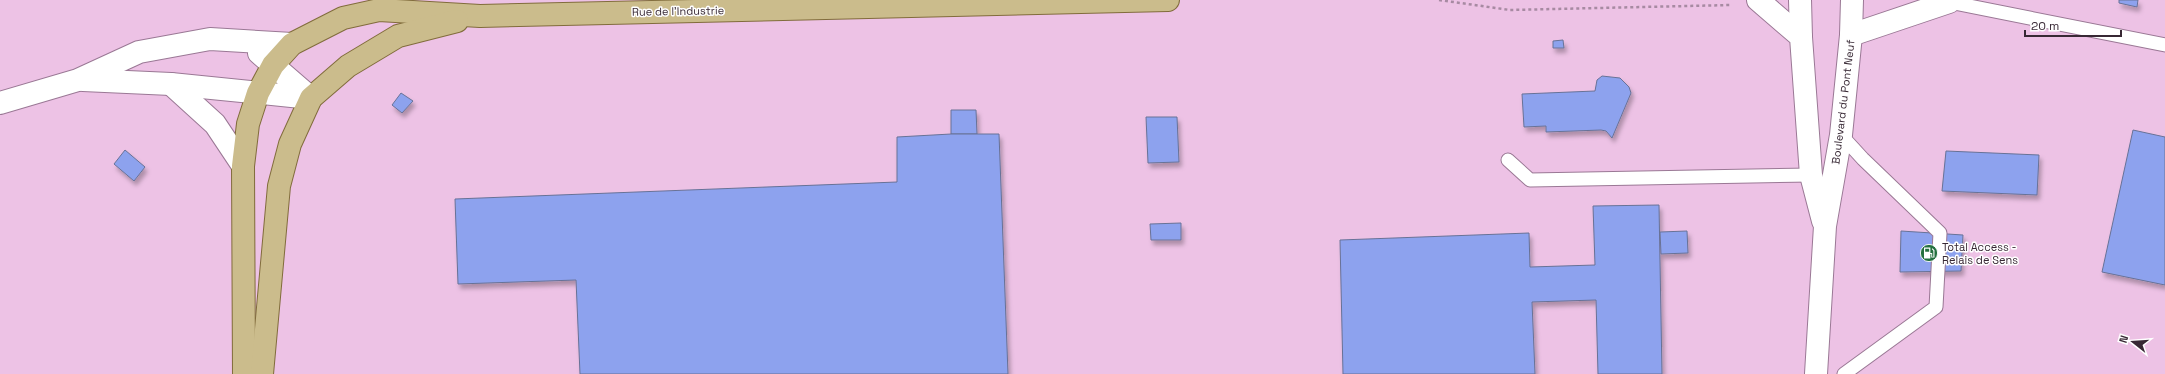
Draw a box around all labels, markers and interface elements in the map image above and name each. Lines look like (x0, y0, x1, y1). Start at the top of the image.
street label: Rue de l'Industrie (632, 3, 724, 19)
scale bar (2025, 12, 2121, 38)
text: 20 m (2031, 18, 2059, 34)
street label: Boulevard du Pont Neuf (1828, 39, 1858, 165)
place label: Total Access - Relais de Sens (1942, 240, 2018, 267)
fuel station icon: Total Access - Relais de Sens (1919, 243, 1939, 263)
north arrow (2113, 322, 2153, 362)
text: N (2116, 334, 2131, 345)

